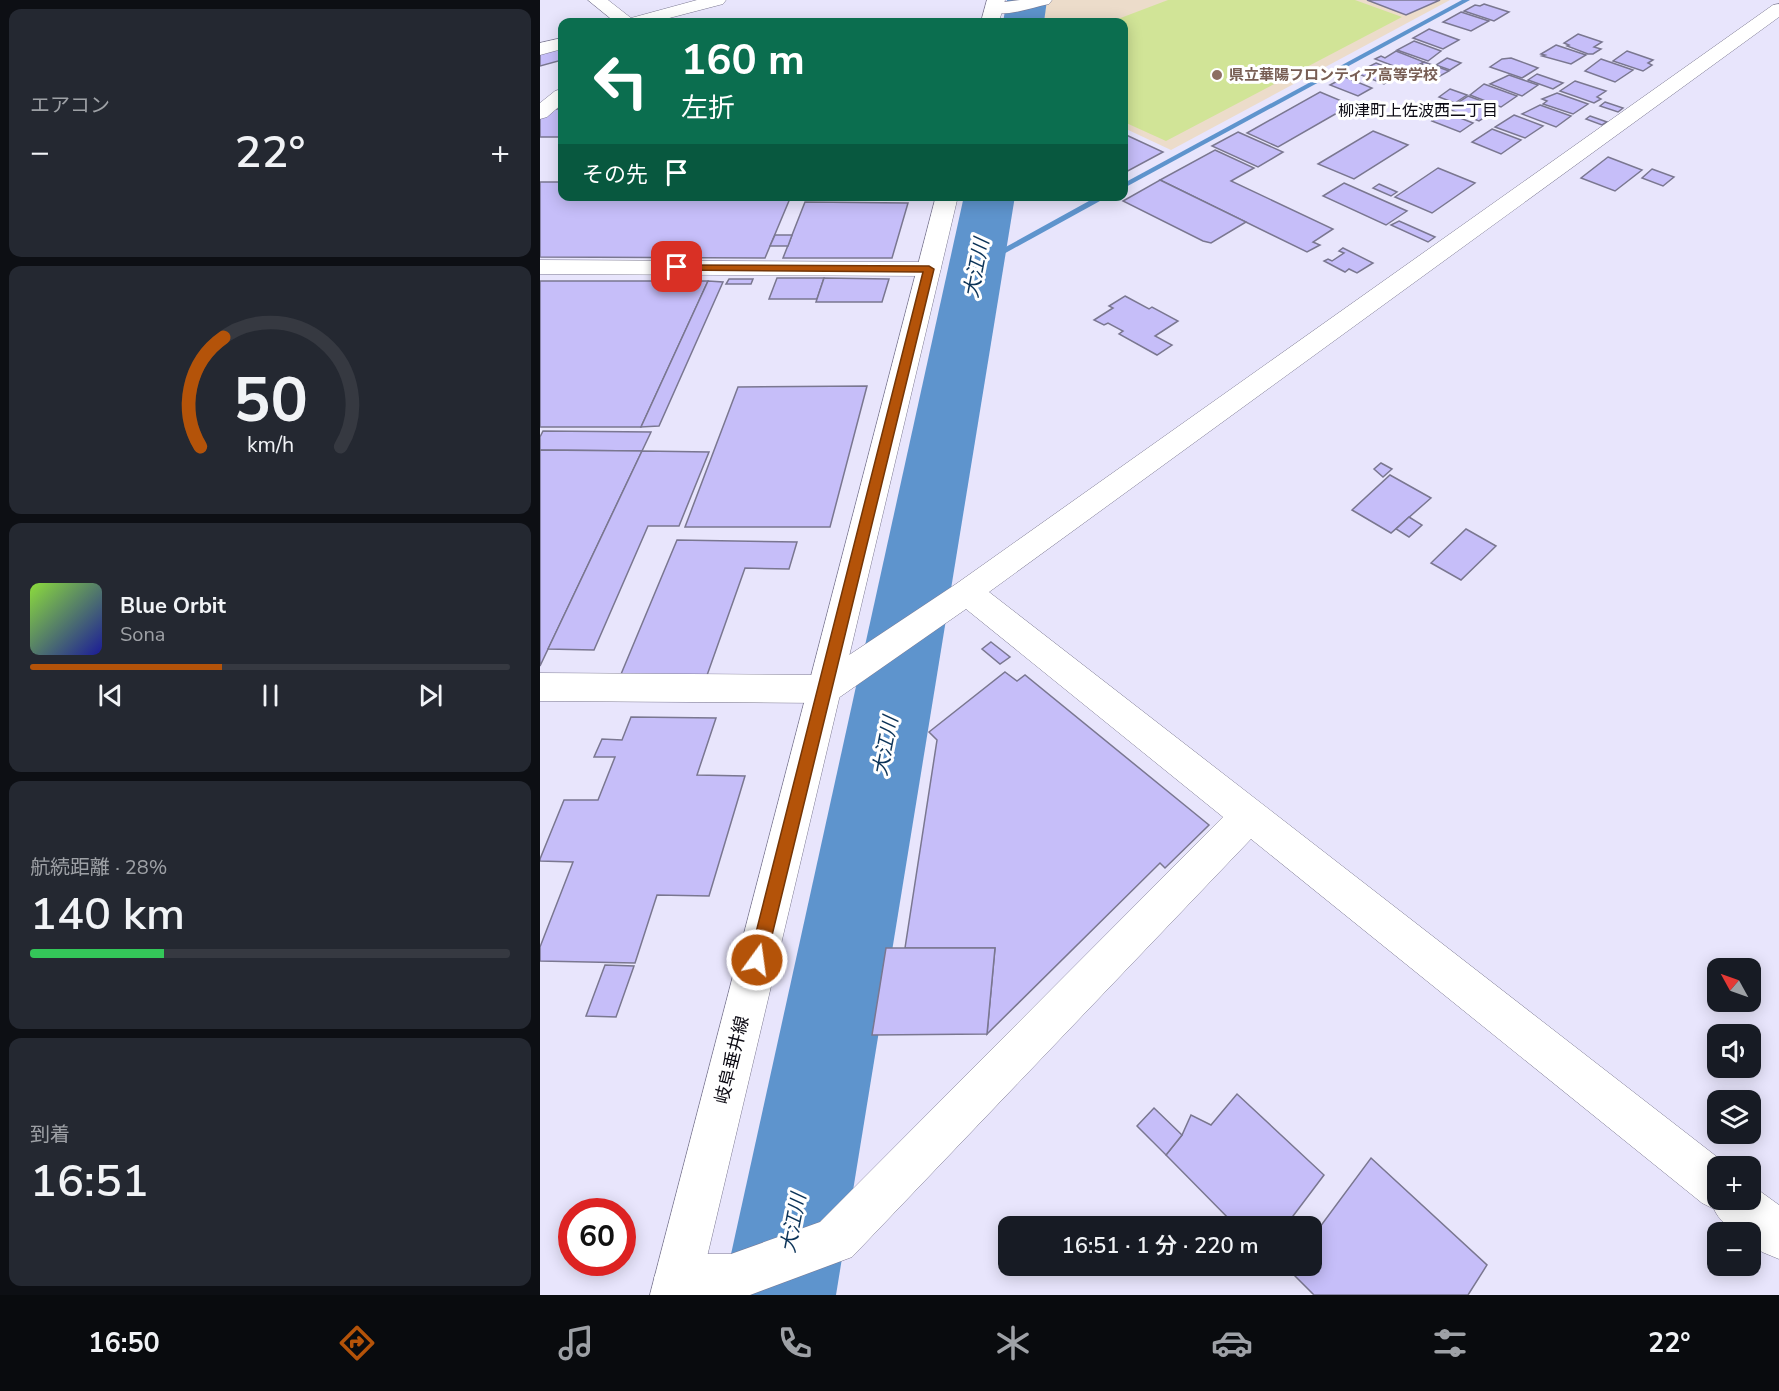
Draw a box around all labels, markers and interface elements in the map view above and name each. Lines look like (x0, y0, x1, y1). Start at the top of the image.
text: 160 m (681, 32, 805, 89)
icon: left (582, 42, 660, 120)
place label: 県立華陽フロンティア高等学校 (1229, 65, 1438, 85)
marker: 県立華陽フロンティア高等学校 (1210, 68, 1224, 82)
text: 左折 (681, 90, 735, 127)
text: エアコン (30, 92, 110, 119)
district label: 柳津町上佐波西二丁目 (1338, 100, 1498, 122)
text: 22° (235, 122, 305, 183)
text: − (30, 130, 50, 175)
text: + (490, 130, 510, 175)
icon: arrive (660, 156, 693, 189)
text: その先 (582, 160, 648, 190)
water label: 大江川 (958, 234, 996, 300)
pin (651, 241, 702, 292)
icon: arrive (660, 250, 693, 283)
text: 50 (233, 358, 307, 443)
text: km/h (246, 431, 294, 461)
text: Blue Orbit (120, 591, 226, 621)
text: Sona (120, 621, 165, 648)
icon: previous (94, 679, 127, 712)
icon: pause (254, 679, 287, 712)
icon: next (414, 679, 447, 712)
water label: 大江川 (867, 712, 905, 778)
text: 航続距離 · 28% (30, 854, 167, 881)
text: 140 km (30, 884, 185, 945)
position arrow (725, 928, 789, 992)
north arrow (1707, 958, 1761, 1012)
map controls (1707, 958, 1761, 1276)
street label: 岐阜垂井線 (709, 1013, 755, 1107)
button: sound (1707, 1024, 1761, 1078)
button: layers (1707, 1090, 1761, 1144)
text: 到着 (30, 1121, 70, 1148)
text: 16:51 (30, 1151, 149, 1212)
button: + (1707, 1156, 1761, 1210)
water label: 大江川 (775, 1189, 813, 1255)
speed limit sign: 60 (558, 1198, 636, 1276)
button: − (1707, 1222, 1761, 1276)
text: 16:51 · 1 分 · 220 m (1061, 1231, 1259, 1261)
icon: directions (336, 1322, 378, 1364)
icon: music (555, 1322, 597, 1364)
icon: phone (774, 1322, 816, 1364)
icon: climate (992, 1322, 1034, 1364)
icon: car (1211, 1322, 1253, 1364)
icon: filters (1429, 1322, 1471, 1364)
text: 16:50 (88, 1325, 160, 1362)
text: 22° (1648, 1325, 1691, 1362)

